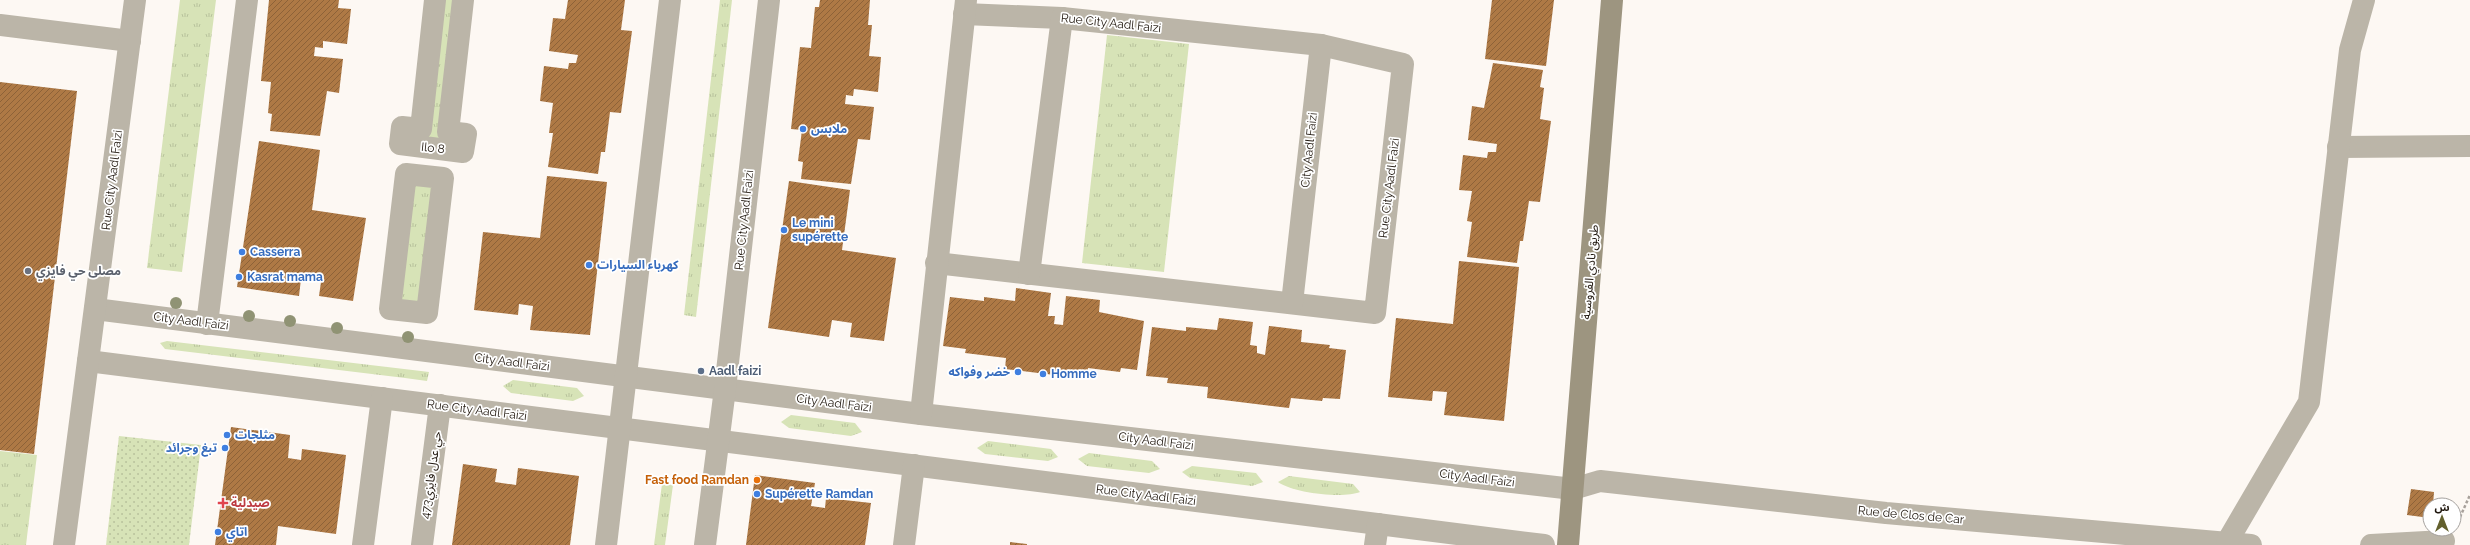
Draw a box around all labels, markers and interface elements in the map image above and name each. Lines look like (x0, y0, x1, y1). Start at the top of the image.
street label: Rue City Aadl Faizi (1060, 11, 1162, 35)
street label: City Aadl Faizi (1298, 112, 1320, 188)
place label: ملابس (811, 122, 847, 136)
marker: ملابس (798, 124, 808, 134)
street label: Rue City Aadl Faizi (99, 129, 125, 231)
street label: Rue City Aadl Faizi (1376, 137, 1402, 239)
street label: Ilo 8 (421, 140, 445, 156)
street label: Rue City Aadl Faizi (732, 169, 756, 271)
place label: Le mini supérette (792, 216, 848, 244)
street label: طريق نادي الفروسية (1579, 224, 1604, 320)
marker: Le mini supérette (779, 225, 789, 235)
place label: Casserra (250, 245, 300, 259)
marker: Casserra (237, 247, 247, 257)
place label: كهرباء السيارات (597, 258, 679, 272)
marker: كهرباء السيارات (584, 260, 594, 270)
place label: مصلى حي فايزي (36, 264, 121, 281)
marker: مصلى حي فايزي (23, 266, 33, 276)
place label: Kasrat mama (247, 270, 323, 284)
marker: Kasrat mama (234, 272, 244, 282)
street label: City Aadl Faizi (153, 309, 229, 333)
street label: City Aadl Faizi (474, 350, 550, 374)
place label: Aadl faizi (709, 364, 761, 378)
place label: خضر وفواكه (948, 365, 1010, 379)
marker: Aadl faizi (696, 366, 706, 376)
marker: خضر وفواكه (1013, 367, 1023, 377)
place label: Homme (1051, 367, 1097, 381)
marker: Homme (1038, 369, 1048, 379)
street label: City Aadl Faizi (796, 391, 872, 415)
street label: Rue City Aadl Faizi (426, 397, 528, 423)
place label: مثلجات (235, 428, 275, 442)
street label: City Aadl Faizi (1118, 429, 1194, 453)
marker: مثلجات (222, 430, 232, 440)
street label: 473حي عدل فايزي (418, 430, 447, 520)
place label: تبغ وجرائد (166, 441, 218, 457)
marker: تبغ وجرائد (220, 443, 230, 453)
street label: City Aadl Faizi (1439, 466, 1515, 490)
place label: Fast food Ramdan (645, 473, 749, 487)
marker: Fast food Ramdan (752, 475, 762, 485)
street label: Rue City Aadl Faizi (1095, 482, 1197, 508)
place label: Supérette Ramdan (765, 487, 873, 501)
marker: Supérette Ramdan (752, 489, 762, 499)
place label: صيدلية (231, 496, 270, 510)
north arrow (2422, 497, 2462, 537)
marker: صيدلية (218, 498, 228, 508)
text: ش (2434, 501, 2450, 514)
street label: Rue de Clos de Car (1857, 503, 1965, 527)
place label: اتاي (226, 525, 247, 542)
marker: اتاي (213, 527, 223, 537)

